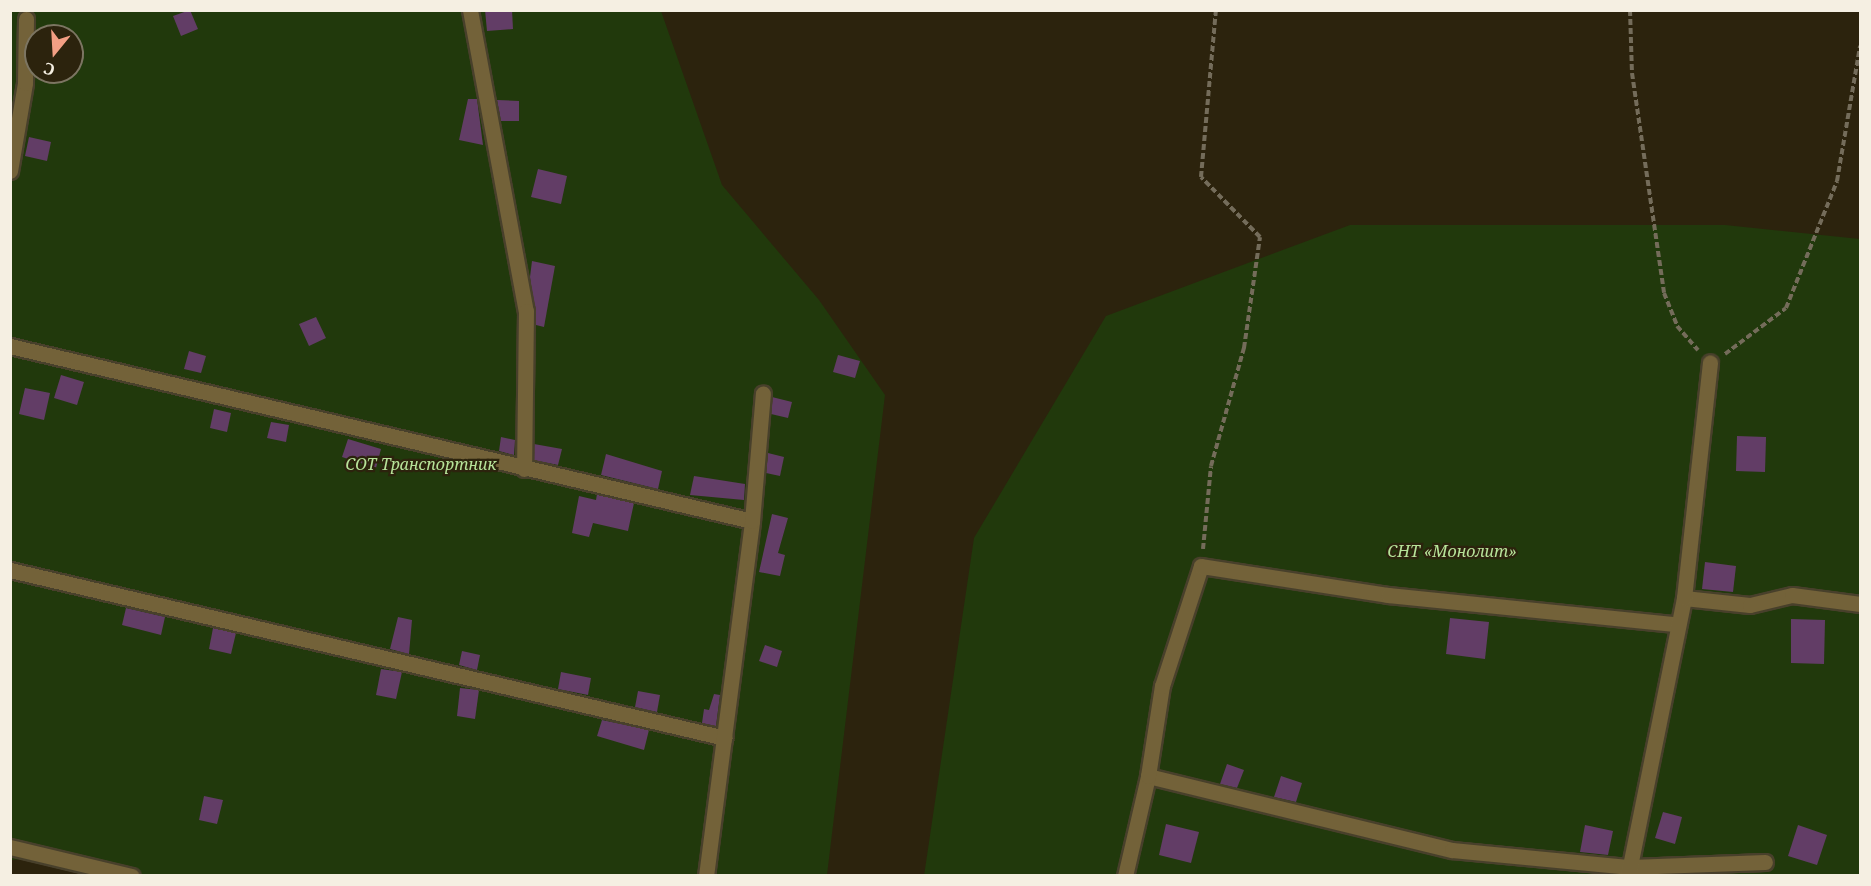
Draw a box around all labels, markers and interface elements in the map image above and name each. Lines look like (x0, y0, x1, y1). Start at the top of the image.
north arrow (24, 24, 84, 84)
text: С (41, 57, 57, 81)
park label: СОТ Транспортник (345, 454, 497, 474)
park label: СНТ «Монолит» (1387, 541, 1517, 561)

